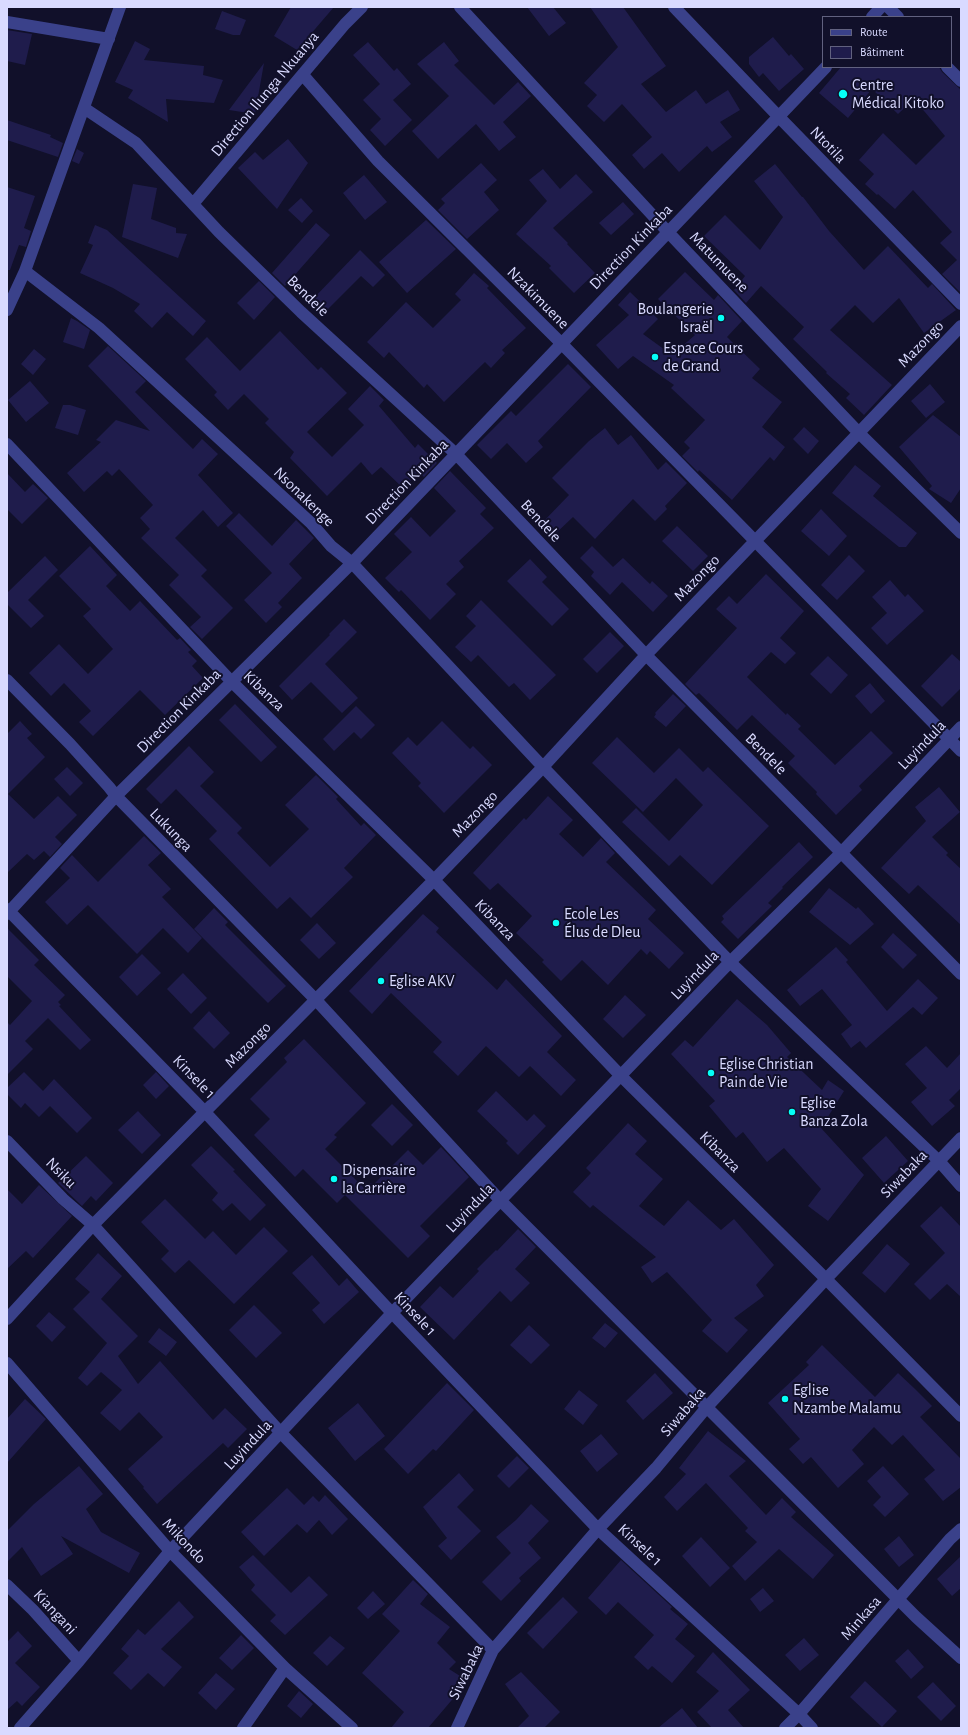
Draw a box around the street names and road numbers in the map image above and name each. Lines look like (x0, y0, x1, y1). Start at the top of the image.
street label: Direction Ilunga Nkuanya (207, 27, 323, 161)
street label: Ntotila (806, 123, 850, 167)
street label: Direction Kinkaba (585, 200, 677, 294)
street label: Matumuene (685, 228, 753, 296)
street label: Nzakimuene (503, 263, 573, 333)
street label: Bendele (283, 271, 333, 321)
street label: Mazongo (894, 317, 948, 371)
street label: Direction Kinkaba (361, 435, 453, 529)
street label: Nsonakenge (269, 463, 339, 531)
street label: Bendele (517, 496, 565, 546)
street label: Mazongo (670, 551, 724, 605)
street label: Direction Kinkaba (133, 665, 225, 757)
street label: Kibanza (239, 667, 289, 715)
street label: Luyindula (894, 716, 950, 774)
street label: Bendele (741, 729, 791, 779)
street label: Mazongo (448, 787, 502, 841)
street label: Lukunga (146, 804, 196, 856)
street label: Kibanza (471, 895, 519, 945)
street label: Luyindula (667, 946, 723, 1004)
street label: Mazongo (221, 1018, 275, 1072)
street label: Kinsele 1 (168, 1051, 220, 1103)
street label: Kibanza (695, 1127, 745, 1177)
street label: Siwabaka (876, 1146, 932, 1202)
street label: Nsiku (42, 1154, 80, 1192)
street label: Luyindula (442, 1179, 498, 1237)
street label: Kinsele 1 (390, 1288, 440, 1340)
street label: Siwabaka (656, 1383, 710, 1441)
street label: Luyindula (220, 1416, 276, 1474)
street label: Mikondo (158, 1514, 210, 1568)
street label: Kinsele 1 (614, 1520, 666, 1570)
street label: Kiangani (29, 1585, 81, 1639)
street label: Minkasa (837, 1592, 885, 1644)
street label: Siwabaka (444, 1641, 488, 1703)

